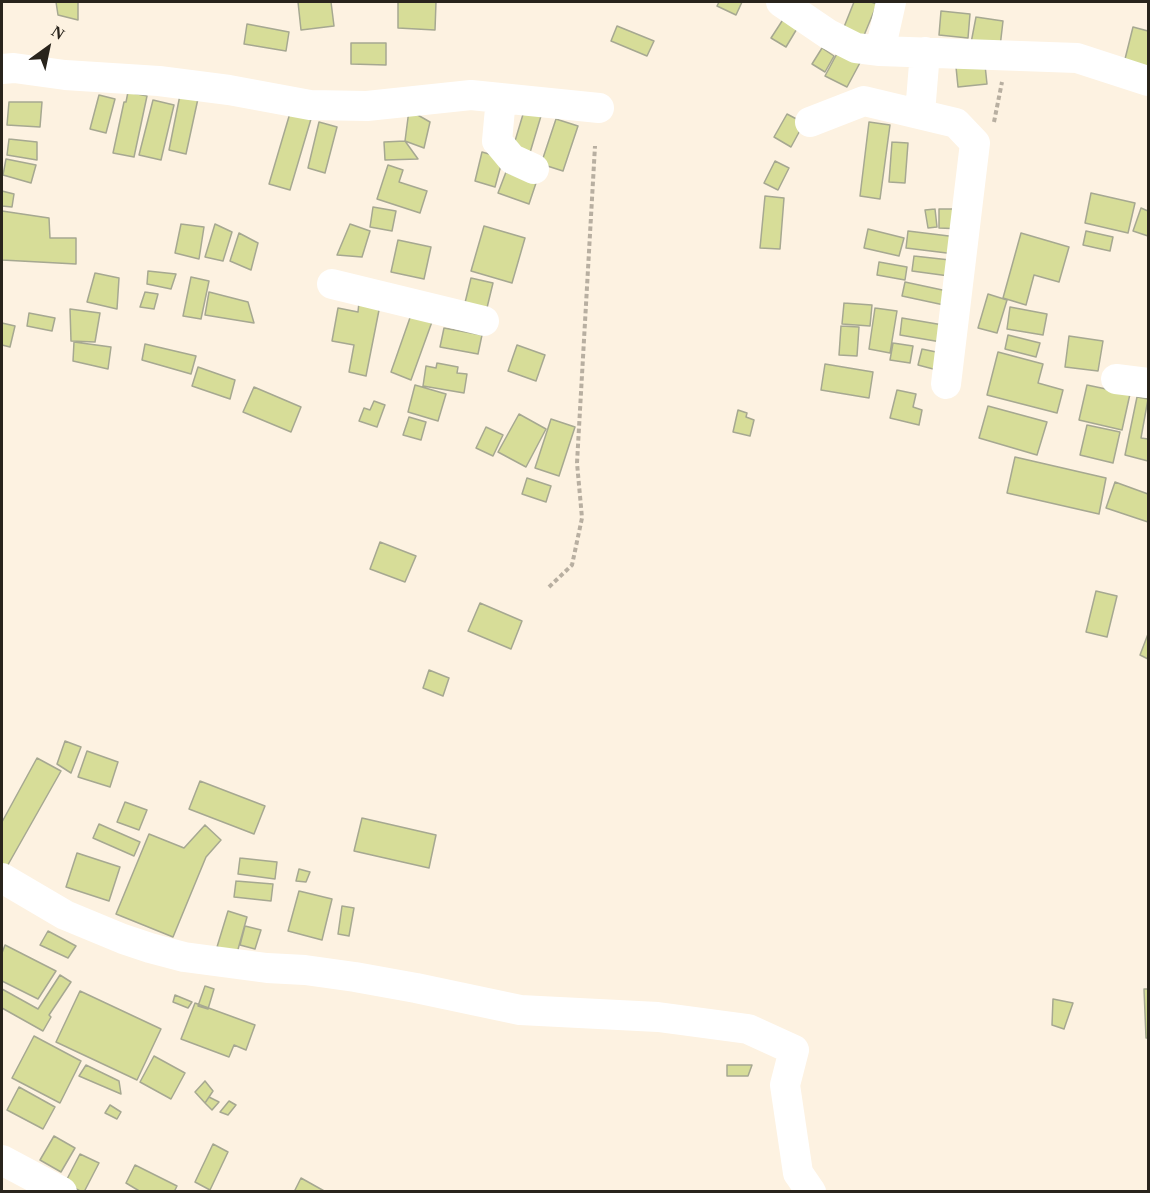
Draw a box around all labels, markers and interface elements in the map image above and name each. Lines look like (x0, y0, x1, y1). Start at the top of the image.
north arrow (18, 18, 78, 78)
text: N (49, 22, 68, 43)

